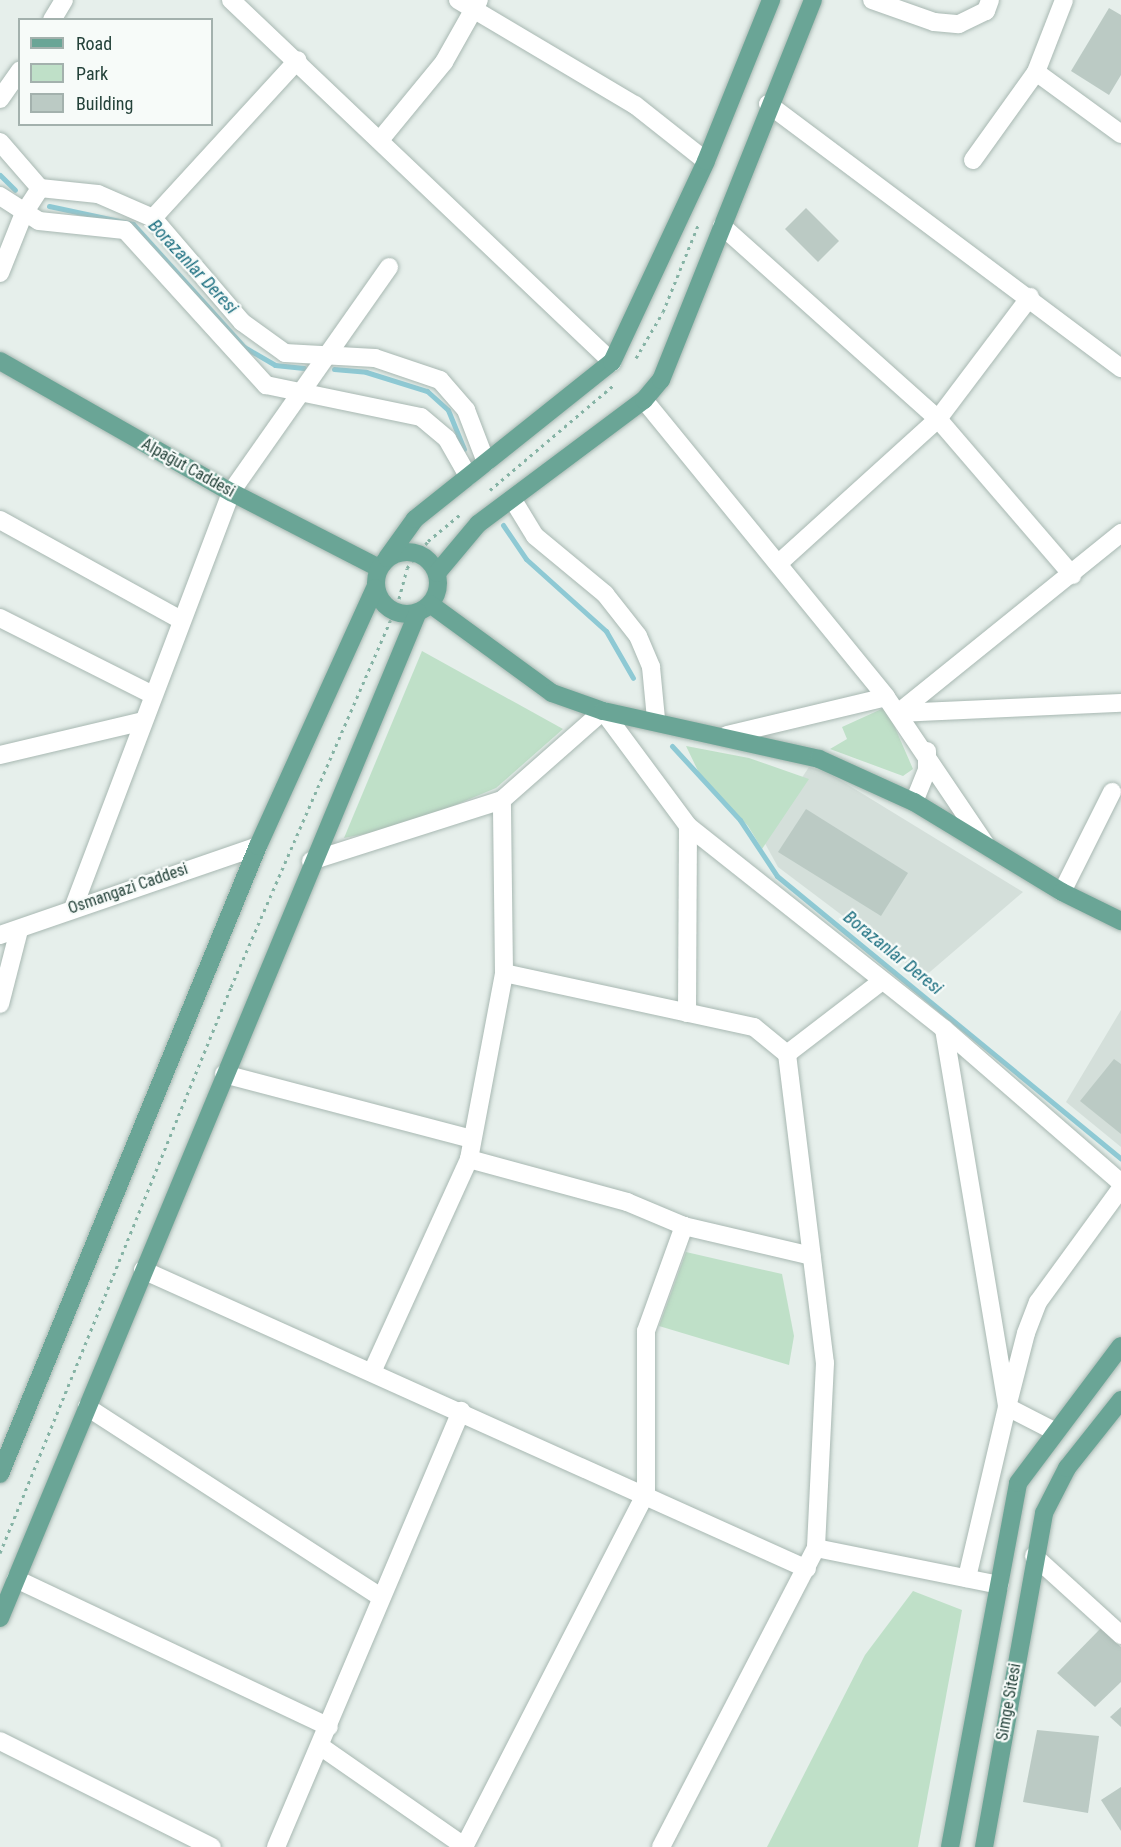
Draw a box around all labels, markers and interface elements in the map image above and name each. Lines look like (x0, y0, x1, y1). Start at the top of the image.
legend (18, 18, 213, 126)
text: Road (76, 33, 112, 54)
text: Park (76, 63, 108, 84)
text: Building (76, 93, 133, 114)
water label: Borazanlar Deresi (144, 215, 242, 319)
street label: Alpağut Caddesi (138, 434, 238, 502)
street label: Osmangazi Caddesi (66, 860, 190, 918)
water label: Borazanlar Deresi (839, 906, 947, 1000)
street label: Simge Sitesi (993, 1662, 1025, 1742)

